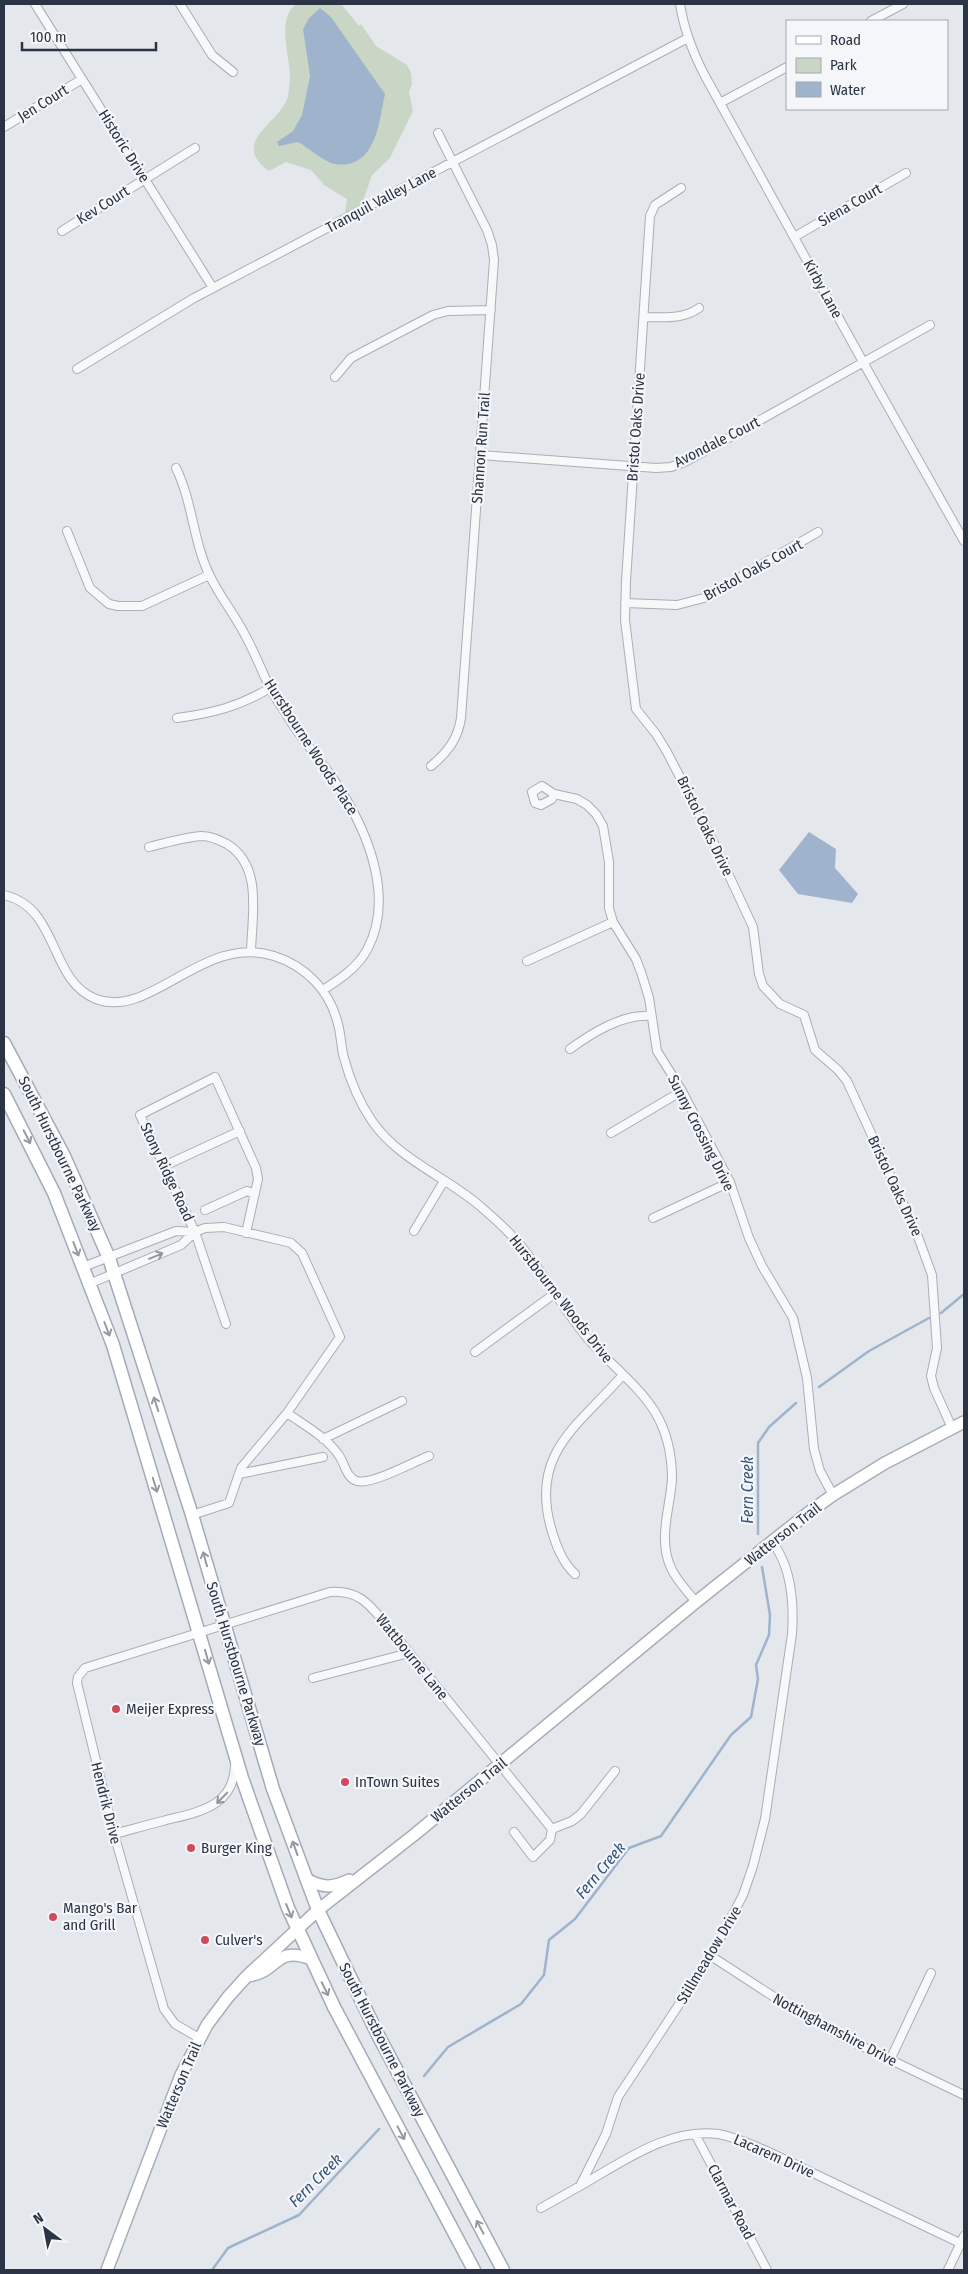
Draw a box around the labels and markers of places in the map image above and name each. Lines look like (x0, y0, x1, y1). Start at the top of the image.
place label: Meijer Express (126, 1700, 214, 1718)
marker: Meijer Express (110, 1703, 122, 1715)
place label: InTown Suites (355, 1773, 440, 1791)
marker: InTown Suites (339, 1776, 351, 1788)
place label: Burger King (201, 1839, 272, 1857)
marker: Burger King (185, 1842, 197, 1854)
place label: Mango's Bar and Grill (63, 1899, 138, 1934)
marker: Mango's Bar and Grill (47, 1911, 59, 1923)
place label: Culver's (215, 1931, 263, 1949)
marker: Culver's (199, 1934, 211, 1946)

